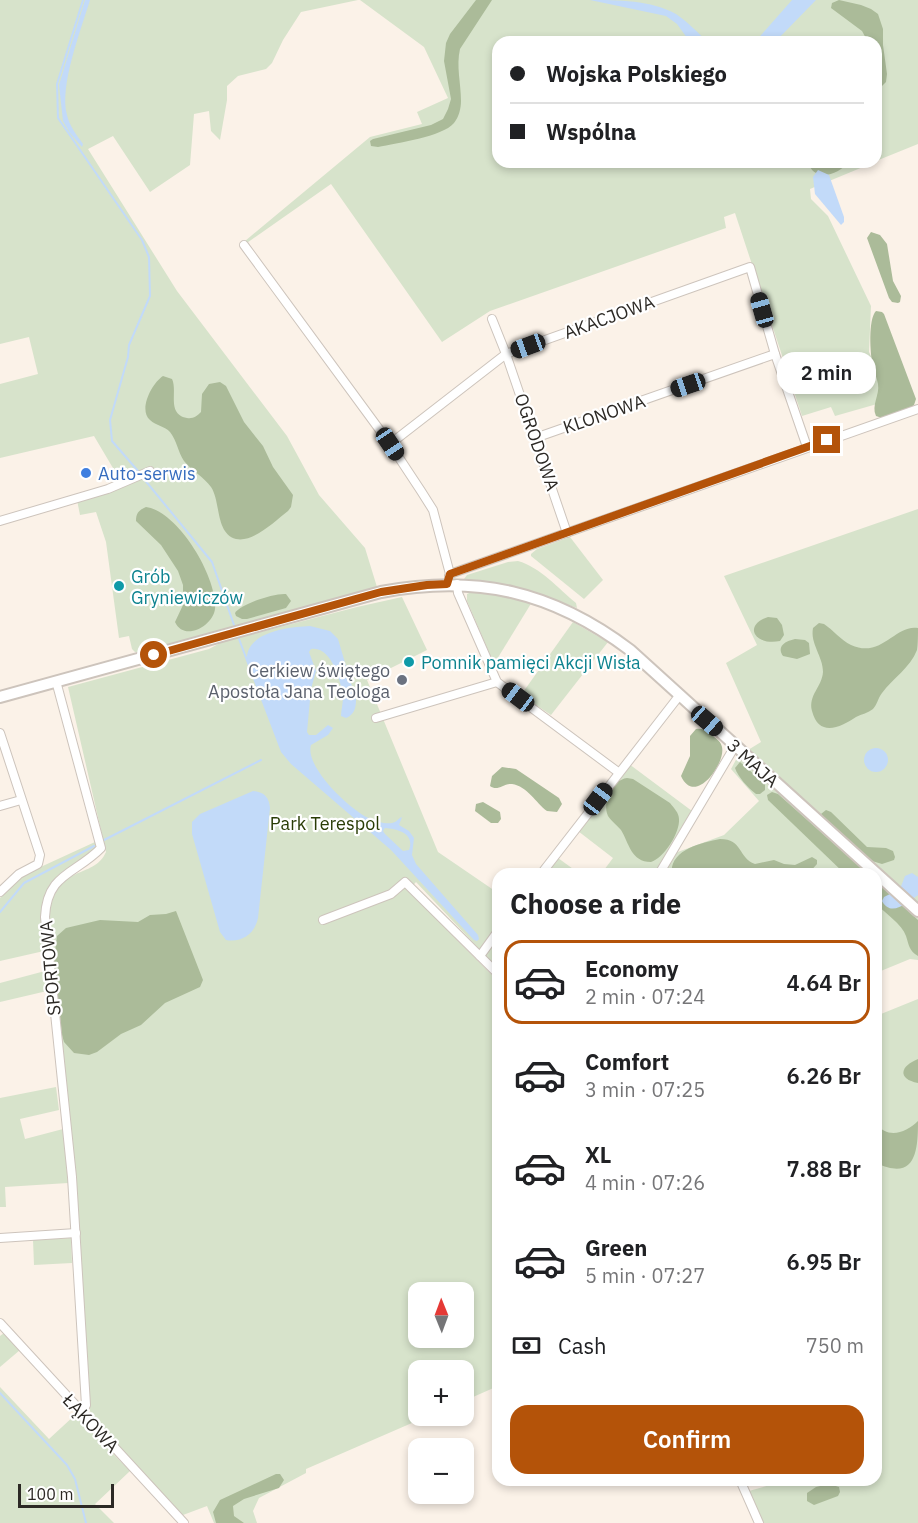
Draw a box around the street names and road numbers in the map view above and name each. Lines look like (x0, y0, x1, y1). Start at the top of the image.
street label: AKACJOWA (561, 290, 658, 344)
street label: KLONOWA (560, 389, 649, 439)
street label: OGRODOWA (510, 390, 565, 494)
street label: 3 MAJA (722, 734, 784, 793)
street label: SPORTOWA (34, 919, 66, 1017)
street label: ŁĄKOWA (57, 1388, 124, 1458)

